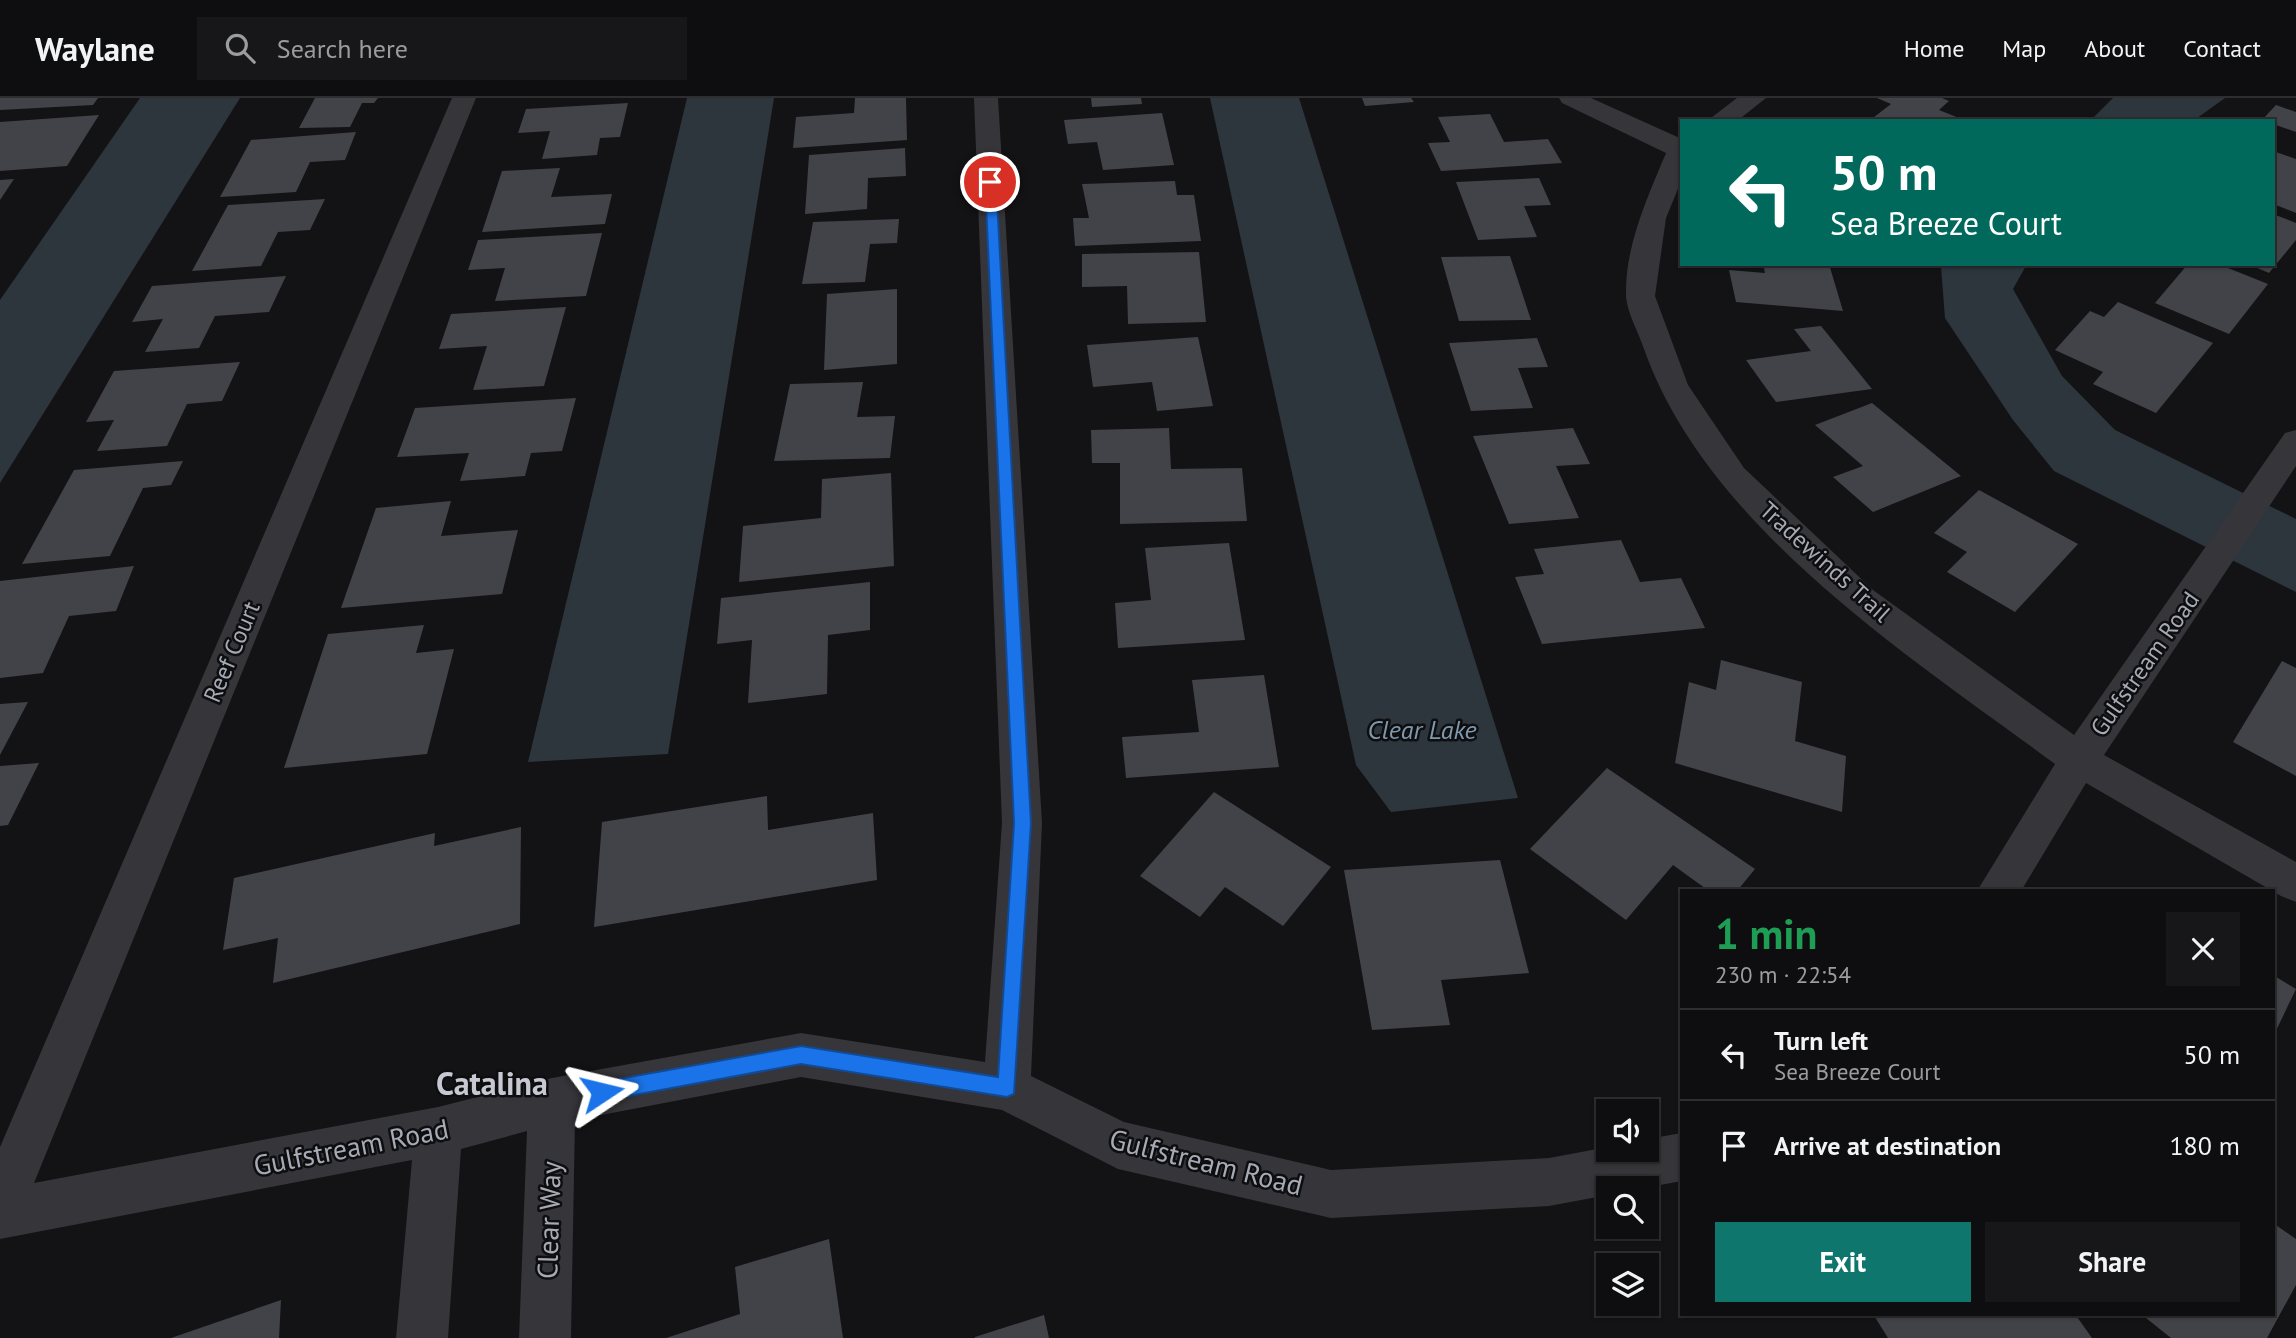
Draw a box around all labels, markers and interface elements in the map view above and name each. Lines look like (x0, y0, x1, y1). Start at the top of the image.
search box (197, 17, 687, 80)
text: Waylane (35, 27, 155, 70)
icon: search (221, 29, 259, 67)
text: Search here (277, 32, 408, 65)
text: Home (1904, 33, 1964, 64)
text: Map (2002, 33, 2046, 64)
text: About (2084, 33, 2145, 64)
text: Contact (2183, 33, 2261, 64)
text: 50 m (1830, 140, 1937, 204)
icon: left (1715, 147, 1806, 238)
pin (960, 152, 1020, 212)
icon: arrive (971, 163, 1009, 201)
text: Sea Breeze Court (1830, 202, 2062, 244)
street label: Tradewinds Trail (1753, 495, 1897, 629)
street label: Gulfstream Road (2083, 585, 2206, 742)
street label: Reef Court (196, 597, 267, 707)
water label: Clear Lake (1368, 713, 1476, 746)
text: 1 min (1715, 906, 1817, 961)
button: close (2166, 912, 2240, 986)
text: 230 m · 22:54 (1715, 960, 1851, 989)
text: Turn left (1774, 1024, 1868, 1057)
icon: left (1715, 1036, 1753, 1074)
text: 50 m (2184, 1038, 2240, 1071)
position arrow (565, 1055, 639, 1129)
text: Sea Breeze Court (1774, 1057, 1941, 1086)
district label: Catalina (436, 1062, 548, 1104)
map controls (1596, 1099, 1659, 1316)
button: sound (1596, 1099, 1659, 1162)
street label: Gulfstream Road (250, 1109, 451, 1184)
street label: Gulfstream Road (1106, 1120, 1307, 1203)
icon: arrive (1715, 1127, 1753, 1165)
text: Arrive at destination (1774, 1129, 2001, 1162)
text: 180 m (2169, 1129, 2240, 1162)
street label: Clear Way (528, 1161, 569, 1279)
button: search (1596, 1176, 1659, 1239)
button: Exit (1715, 1222, 1971, 1302)
button: Share (1985, 1222, 2240, 1302)
button: layers (1596, 1253, 1659, 1316)

